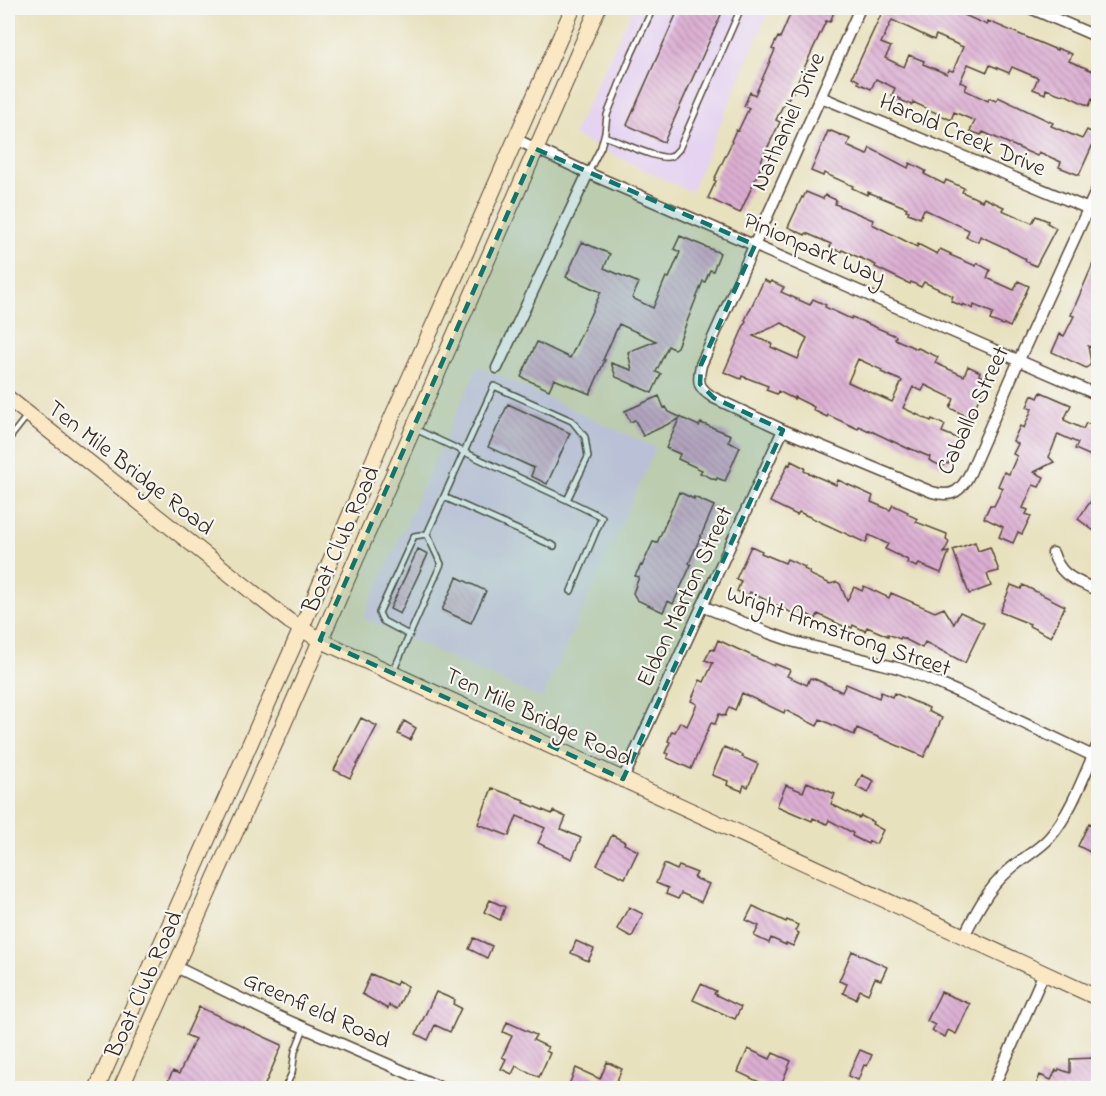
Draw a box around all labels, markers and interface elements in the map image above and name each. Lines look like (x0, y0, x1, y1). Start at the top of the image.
street label: Nathaniel Drive (743, 47, 836, 197)
street label: Harold Creek Drive (873, 85, 1051, 187)
street label: Pinionpark Way (737, 204, 891, 297)
street label: Caballo Street (929, 341, 1019, 481)
street label: Ten Mile Bridge Road (39, 393, 221, 546)
street label: Boat Club Road (294, 461, 390, 620)
street label: Eldon Marton Street (629, 501, 744, 693)
street label: Wright Armstrong Street (721, 577, 955, 687)
street label: Ten Mile Bridge Road (438, 659, 638, 777)
street label: Boat Club Road (97, 906, 193, 1065)
street label: Greenfield Road (237, 963, 396, 1060)

